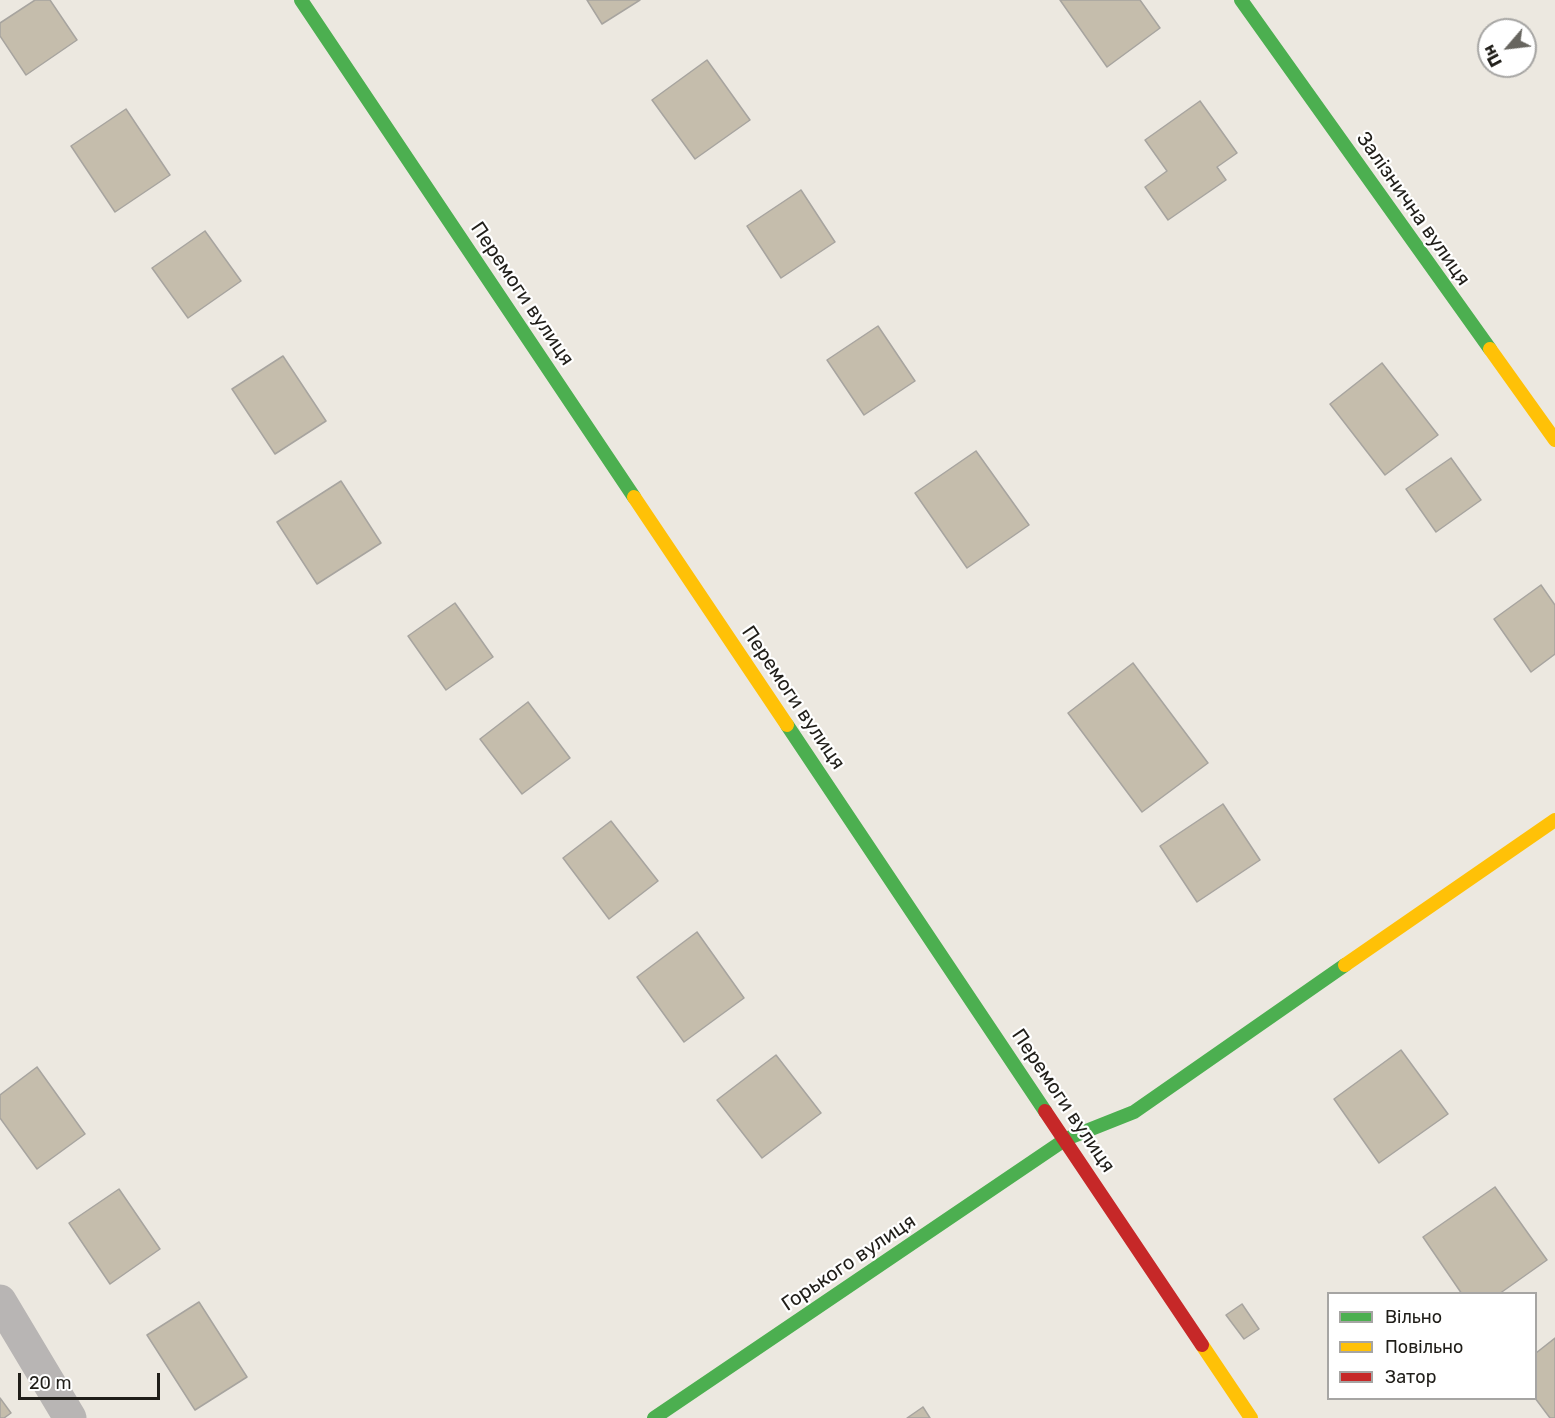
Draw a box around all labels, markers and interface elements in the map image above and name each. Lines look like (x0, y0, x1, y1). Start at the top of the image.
north arrow (1477, 18, 1537, 78)
text: Пн (1479, 42, 1506, 70)
street label: Залізнична вулиця (1351, 127, 1475, 291)
street label: Перемоги вулиця (465, 218, 579, 370)
street label: Перемоги вулиця (736, 622, 850, 774)
street label: Перемоги вулиця (1006, 1025, 1120, 1177)
street label: Горького вулиця (777, 1209, 921, 1317)
legend (1327, 1292, 1537, 1400)
text: Вільно (1385, 1306, 1442, 1328)
text: Повільно (1385, 1336, 1463, 1358)
scale bar (21, 1361, 164, 1399)
text: Затор (1385, 1366, 1436, 1388)
text: 20 m (29, 1372, 71, 1394)

